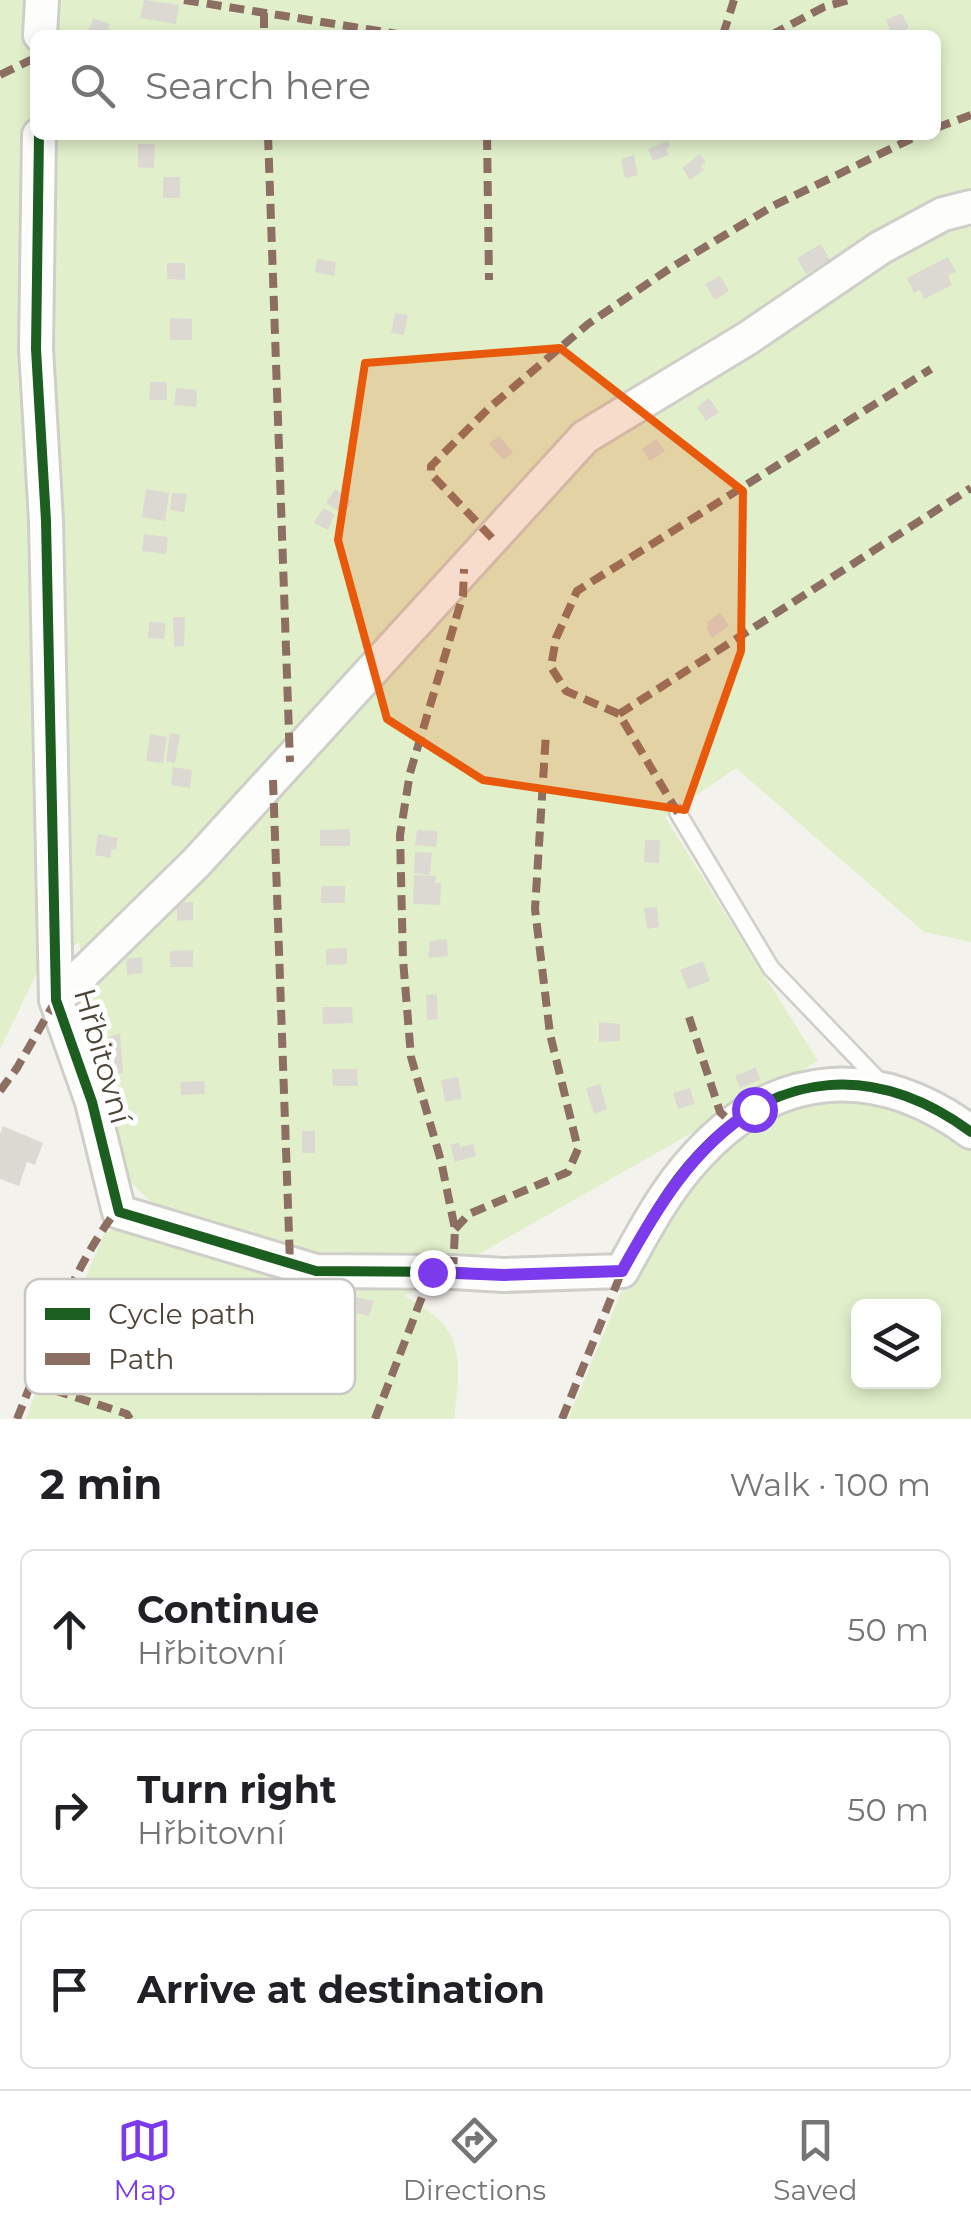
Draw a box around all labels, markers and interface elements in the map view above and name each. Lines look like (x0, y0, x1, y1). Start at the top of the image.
search box (30, 30, 941, 140)
icon: search (65, 58, 120, 113)
text: Search here (145, 62, 371, 109)
street label: Hřbitovní (66, 984, 140, 1130)
route start (732, 1087, 778, 1133)
route end (410, 1250, 456, 1296)
legend (25, 1279, 355, 1394)
text: Cycle path (108, 1297, 256, 1331)
map controls (851, 1299, 941, 1389)
button: layers (851, 1299, 941, 1389)
text: Path (108, 1342, 175, 1376)
text: 2 min (40, 1458, 162, 1510)
text: Walk · 100 m (729, 1465, 931, 1504)
text: Continue (137, 1586, 319, 1633)
icon: ahead (42, 1602, 97, 1657)
text: 50 m (847, 1610, 929, 1649)
text: Hřbitovní (137, 1633, 285, 1672)
text: Turn right (137, 1766, 336, 1813)
icon: right (42, 1782, 97, 1837)
text: 50 m (847, 1790, 929, 1829)
text: Hřbitovní (137, 1813, 285, 1852)
icon: arrive (42, 1962, 97, 2017)
text: Arrive at destination (137, 1966, 545, 2013)
tab: Map (114, 2113, 176, 2207)
tab: Directions (403, 2113, 546, 2207)
tab: Saved (773, 2113, 857, 2207)

